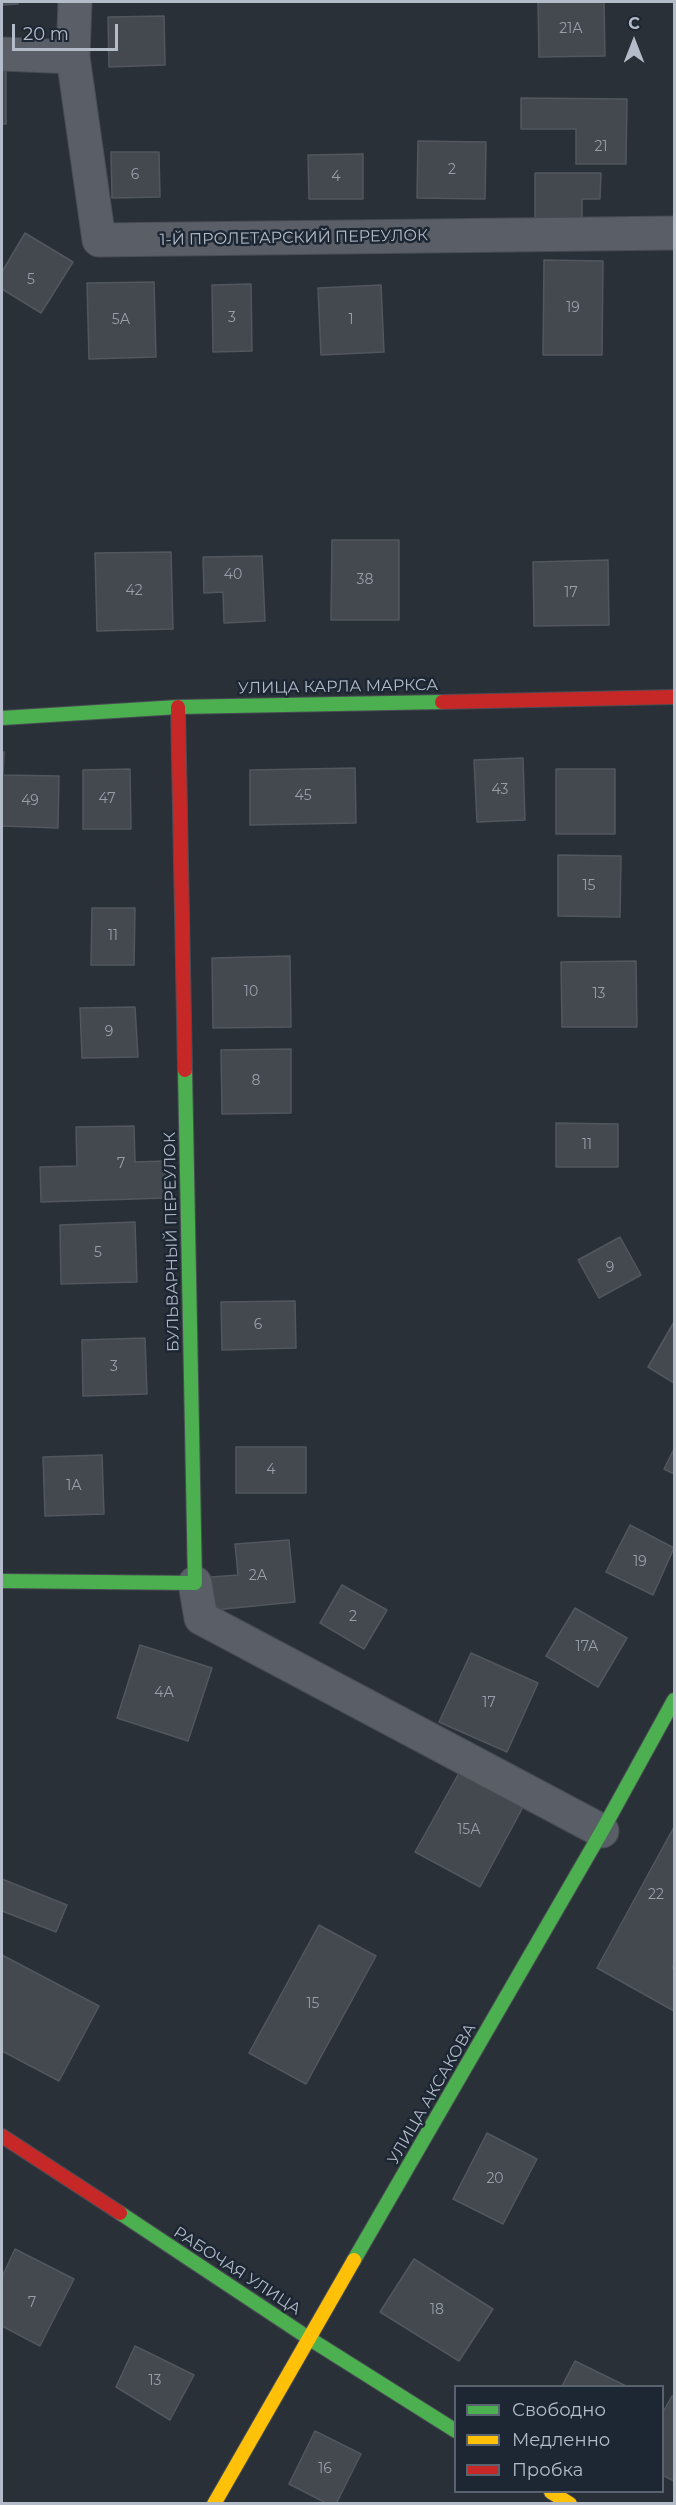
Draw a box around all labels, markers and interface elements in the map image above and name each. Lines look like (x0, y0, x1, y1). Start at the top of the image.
scale bar (15, 12, 122, 50)
north arrow (604, 12, 664, 72)
text: С (628, 14, 640, 33)
house number: 21А (559, 21, 583, 37)
text: 20 m (23, 23, 69, 45)
house number: 21 (594, 139, 608, 155)
house number: 2 (448, 162, 456, 178)
house number: 6 (131, 167, 139, 183)
house number: 4 (331, 169, 341, 185)
street label: 1-Й ПРОЛЕТАРСКИЙ ПЕРЕУЛОК (160, 226, 428, 250)
house number: 5 (27, 272, 35, 288)
house number: 19 (566, 300, 580, 316)
house number: 3 (228, 310, 236, 326)
house number: 5А (112, 312, 130, 328)
house number: 1 (348, 312, 354, 328)
house number: 40 (224, 567, 242, 583)
house number: 38 (357, 572, 373, 588)
house number: 42 (125, 583, 143, 599)
house number: 17 (564, 585, 578, 601)
street label: УЛИЦА КАРЛА МАРКСА (238, 676, 438, 698)
house number: 43 (492, 782, 508, 798)
house number: 45 (294, 788, 312, 804)
house number: 47 (99, 791, 115, 807)
house number: 49 (21, 793, 39, 809)
house number: 15 (583, 878, 595, 894)
house number: 11 (108, 928, 118, 944)
house number: 10 (244, 984, 258, 1000)
house number: 13 (593, 986, 605, 1002)
house number: 9 (105, 1024, 113, 1040)
house number: 8 (252, 1073, 260, 1089)
street label: БУЛЬВАРНЫЙ ПЕРЕУЛОК (160, 1132, 184, 1352)
house number: 11 (582, 1137, 592, 1153)
house number: 7 (117, 1156, 125, 1172)
house number: 5 (94, 1245, 102, 1261)
house number: 9 (606, 1260, 614, 1276)
house number: 6 (254, 1317, 262, 1333)
house number: 3 (110, 1359, 118, 1375)
house number: 4 (266, 1462, 276, 1478)
house number: 1А (66, 1478, 82, 1494)
house number: 19 (633, 1554, 647, 1570)
house number: 2А (249, 1568, 267, 1584)
house number: 2 (349, 1609, 357, 1625)
house number: 17А (576, 1639, 598, 1655)
house number: 4А (154, 1685, 174, 1701)
house number: 17 (482, 1695, 496, 1711)
house number: 15А (457, 1822, 481, 1838)
house number: 22 (648, 1887, 664, 1903)
house number: 15 (307, 1996, 319, 2012)
street label: УЛИЦА АКСАКОВА (384, 2020, 480, 2168)
house number: 20 (486, 2171, 504, 2187)
street label: РАБОЧАЯ УЛИЦА (170, 2223, 304, 2319)
house number: 7 (28, 2295, 36, 2311)
house number: 18 (430, 2302, 444, 2318)
house number: 13 (149, 2373, 161, 2389)
legend (454, 2385, 664, 2493)
text: Свободно (512, 2399, 606, 2421)
text: Медленно (512, 2429, 610, 2451)
text: Пробка (512, 2459, 583, 2481)
house number: 16 (318, 2461, 332, 2477)

